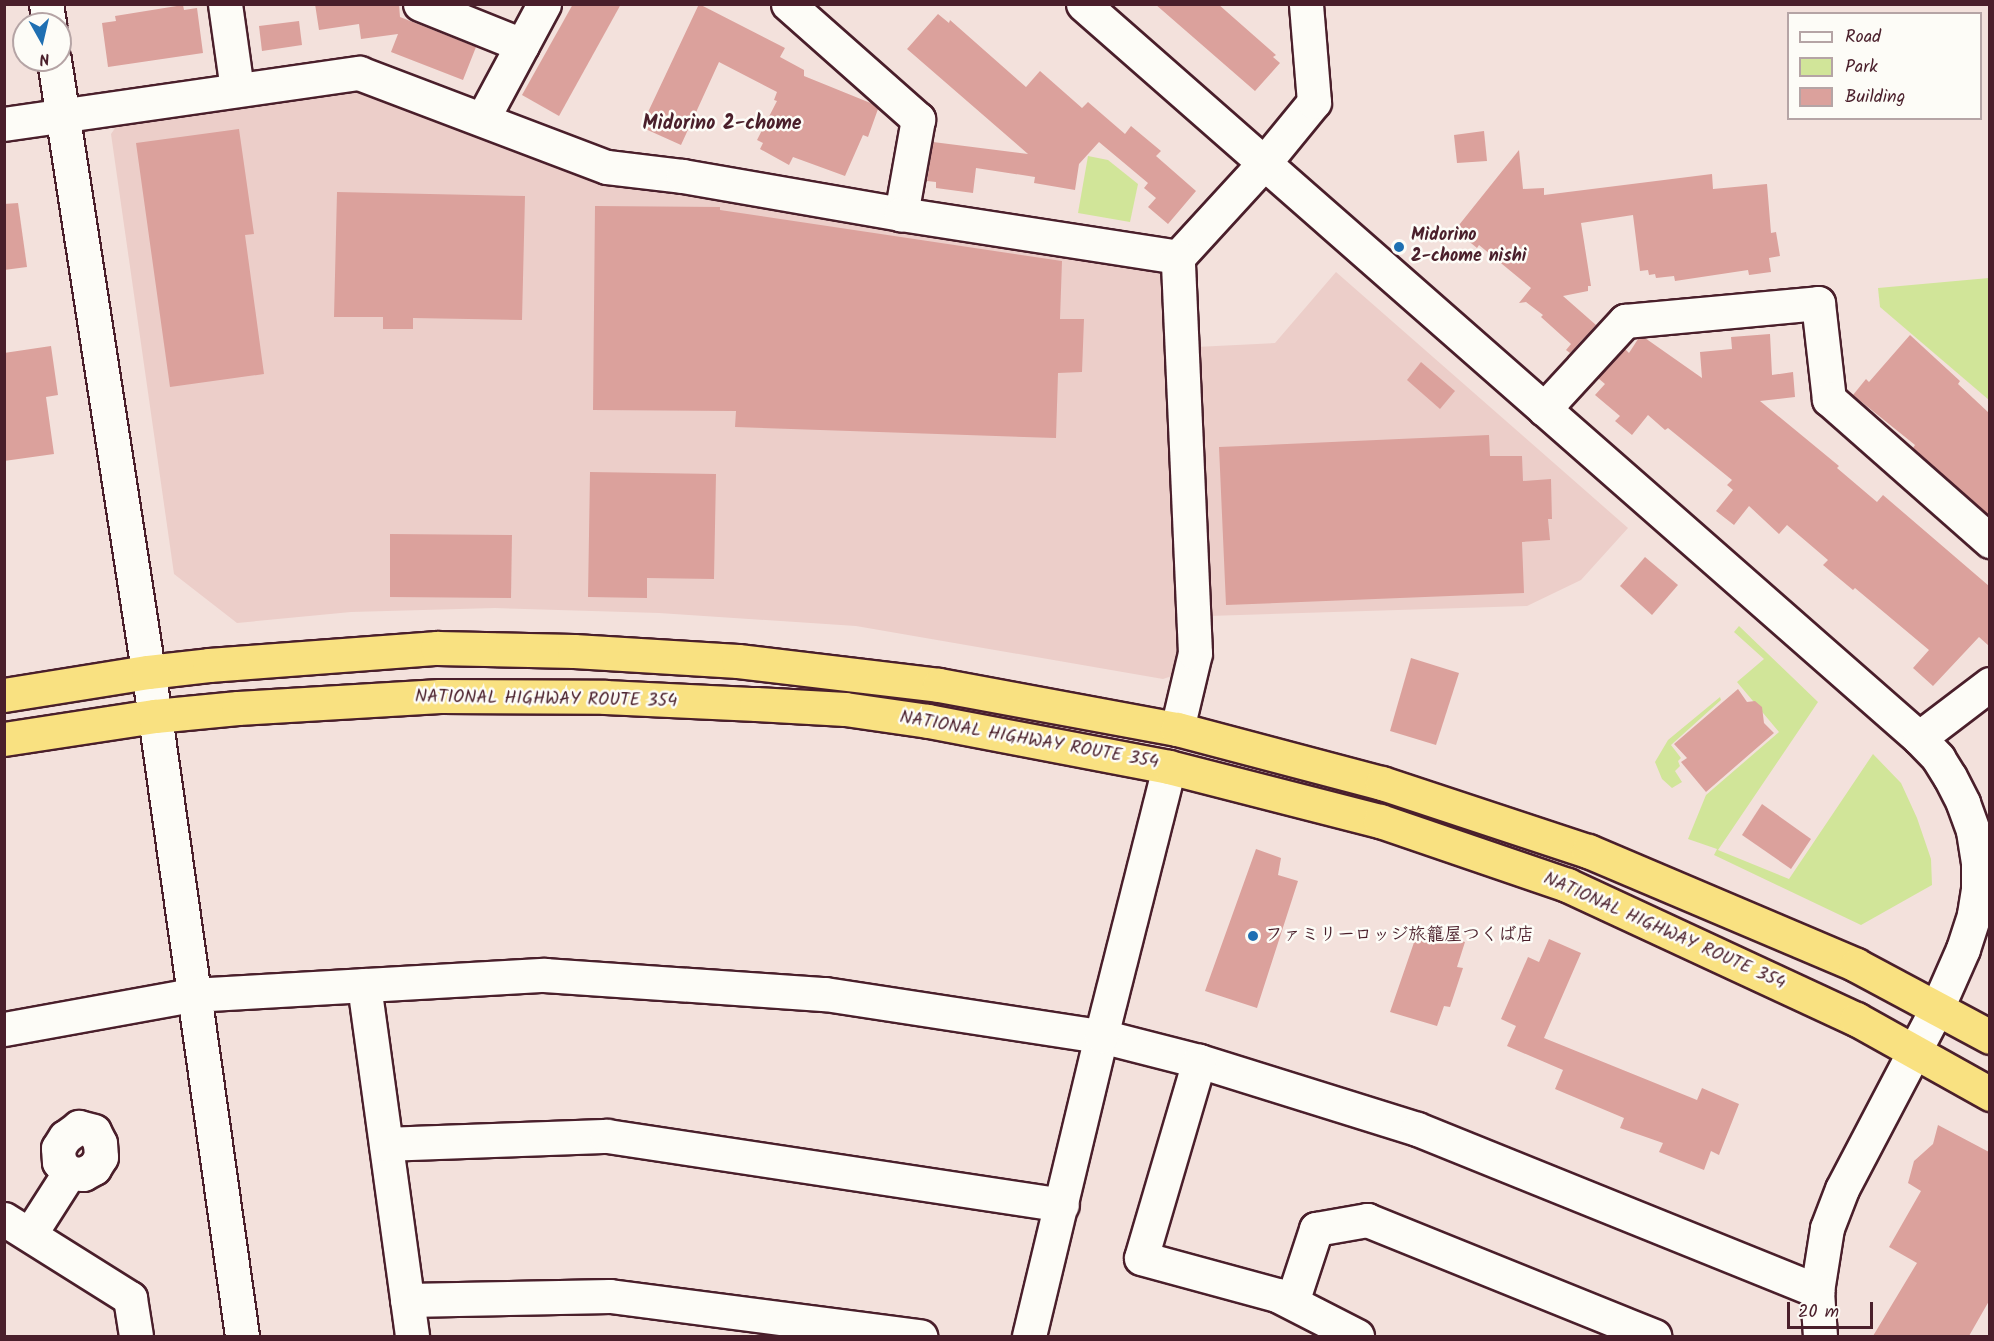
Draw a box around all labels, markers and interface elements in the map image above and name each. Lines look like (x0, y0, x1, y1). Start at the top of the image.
north arrow (12, 12, 72, 72)
legend (1787, 12, 1982, 120)
text: Road (1845, 23, 1881, 52)
text: N (38, 45, 51, 71)
text: Park (1845, 53, 1878, 82)
text: Building (1845, 83, 1905, 112)
district label: Midorino 2-chome (642, 112, 802, 136)
place label: Midorino 2-chome nishi (1411, 226, 1527, 268)
marker: Midorino 2-chome nishi (1392, 240, 1406, 254)
street label: NATIONAL HIGHWAY ROUTE 354 (415, 687, 677, 713)
street label: NATIONAL HIGHWAY ROUTE 354 (898, 708, 1160, 774)
street label: NATIONAL HIGHWAY ROUTE 354 (1540, 869, 1788, 995)
place label: ファミリーロッジ旅籠屋つくば店 (1265, 925, 1535, 947)
marker: ファミリーロッジ旅籠屋つくば店 (1246, 929, 1260, 943)
scale bar (1790, 1290, 1876, 1328)
text: 20 m (1798, 1298, 1839, 1327)

